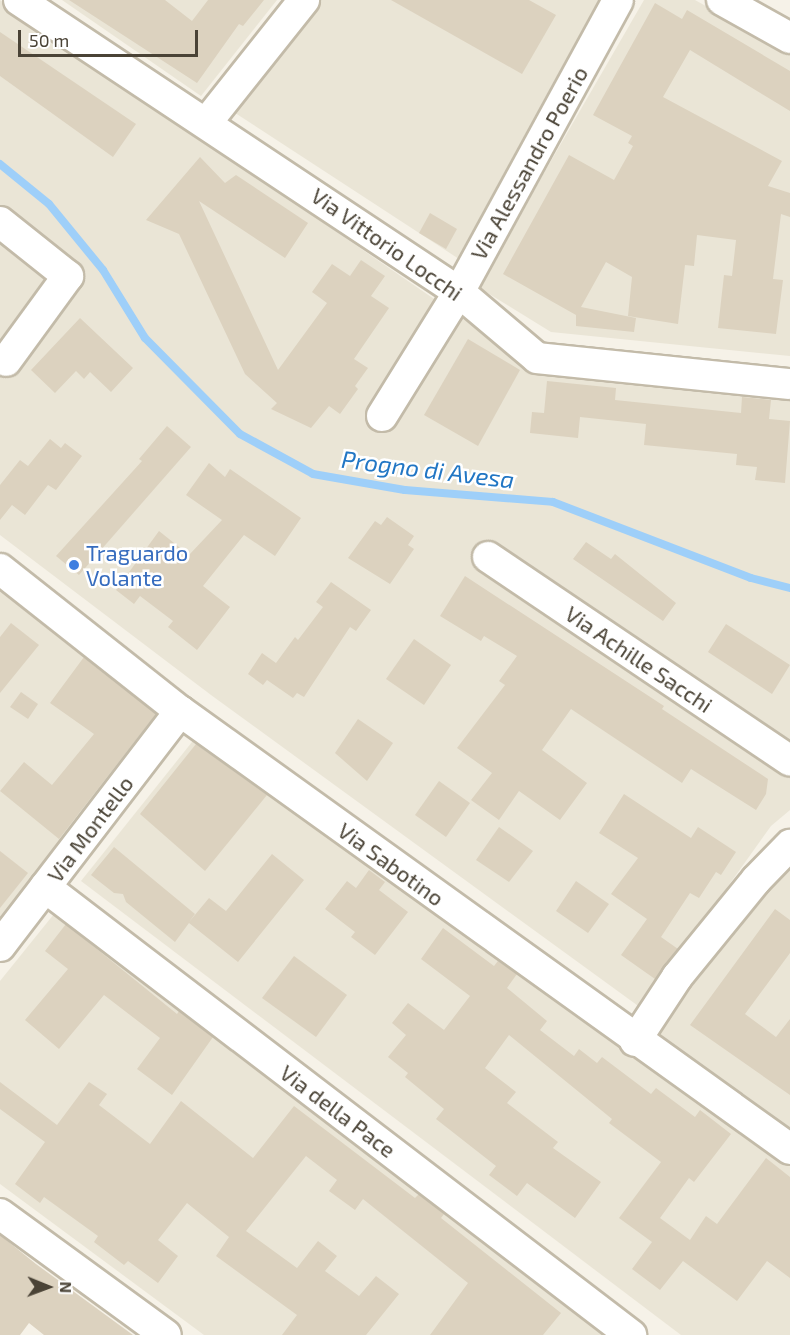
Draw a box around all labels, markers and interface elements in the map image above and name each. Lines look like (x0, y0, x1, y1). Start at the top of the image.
scale bar (21, 18, 201, 56)
text: 50 m (29, 29, 69, 51)
street label: Via Alessandro Poerio (465, 61, 593, 265)
street label: Via Vittorio Locchi (306, 182, 468, 306)
water label: Progno di Avesa (340, 444, 516, 494)
place label: Traguardo Volante (86, 539, 188, 590)
marker: Traguardo Volante (67, 558, 81, 572)
street label: Via Achille Sacchi (560, 600, 718, 718)
street label: Via Montello (41, 771, 139, 887)
street label: Via Sabotino (333, 817, 449, 911)
street label: Via della Pace (275, 1059, 401, 1163)
north arrow (18, 1257, 78, 1317)
text: N (57, 1281, 76, 1293)

